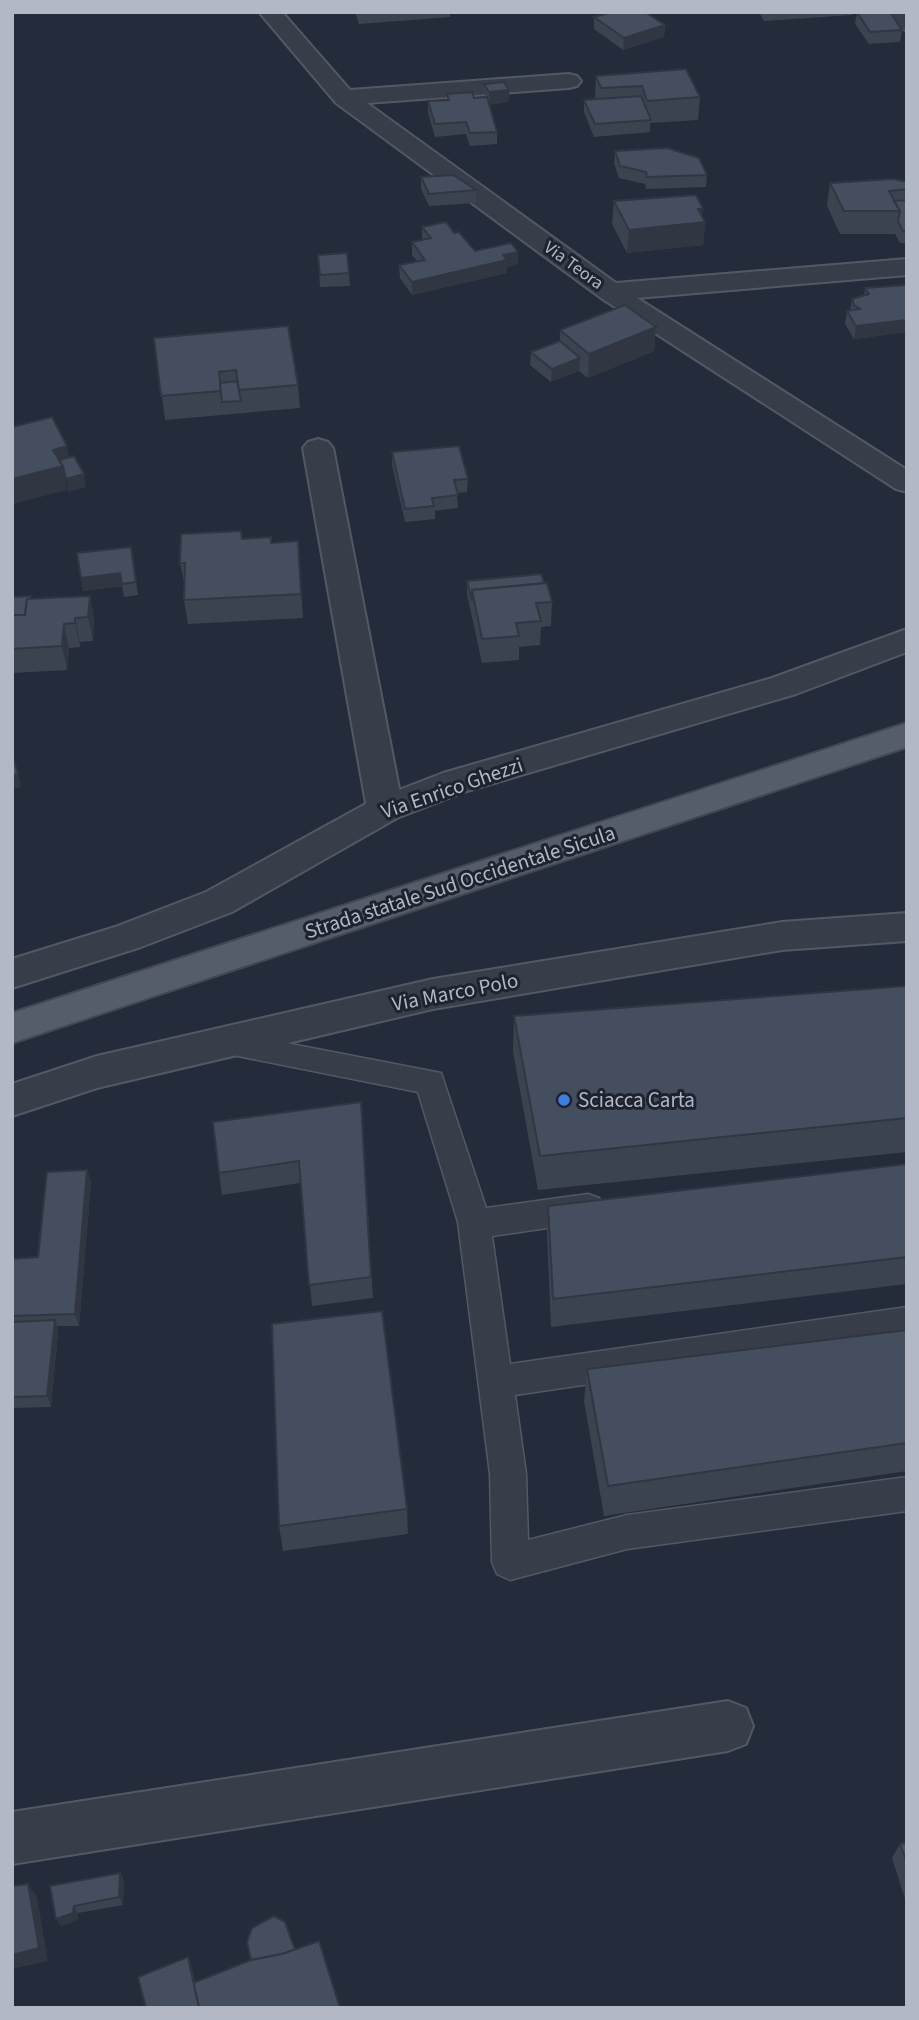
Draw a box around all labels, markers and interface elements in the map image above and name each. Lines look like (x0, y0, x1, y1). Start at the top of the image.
street label: Via Teora (539, 235, 609, 296)
street label: Via Enrico Ghezzi (377, 750, 527, 826)
street label: Strada statale Sud Occidentale Sicula (301, 818, 619, 946)
street label: Via Marco Polo (389, 965, 521, 1019)
place label: Sciacca Carta (578, 1085, 695, 1115)
marker: Sciacca Carta (556, 1092, 572, 1108)

